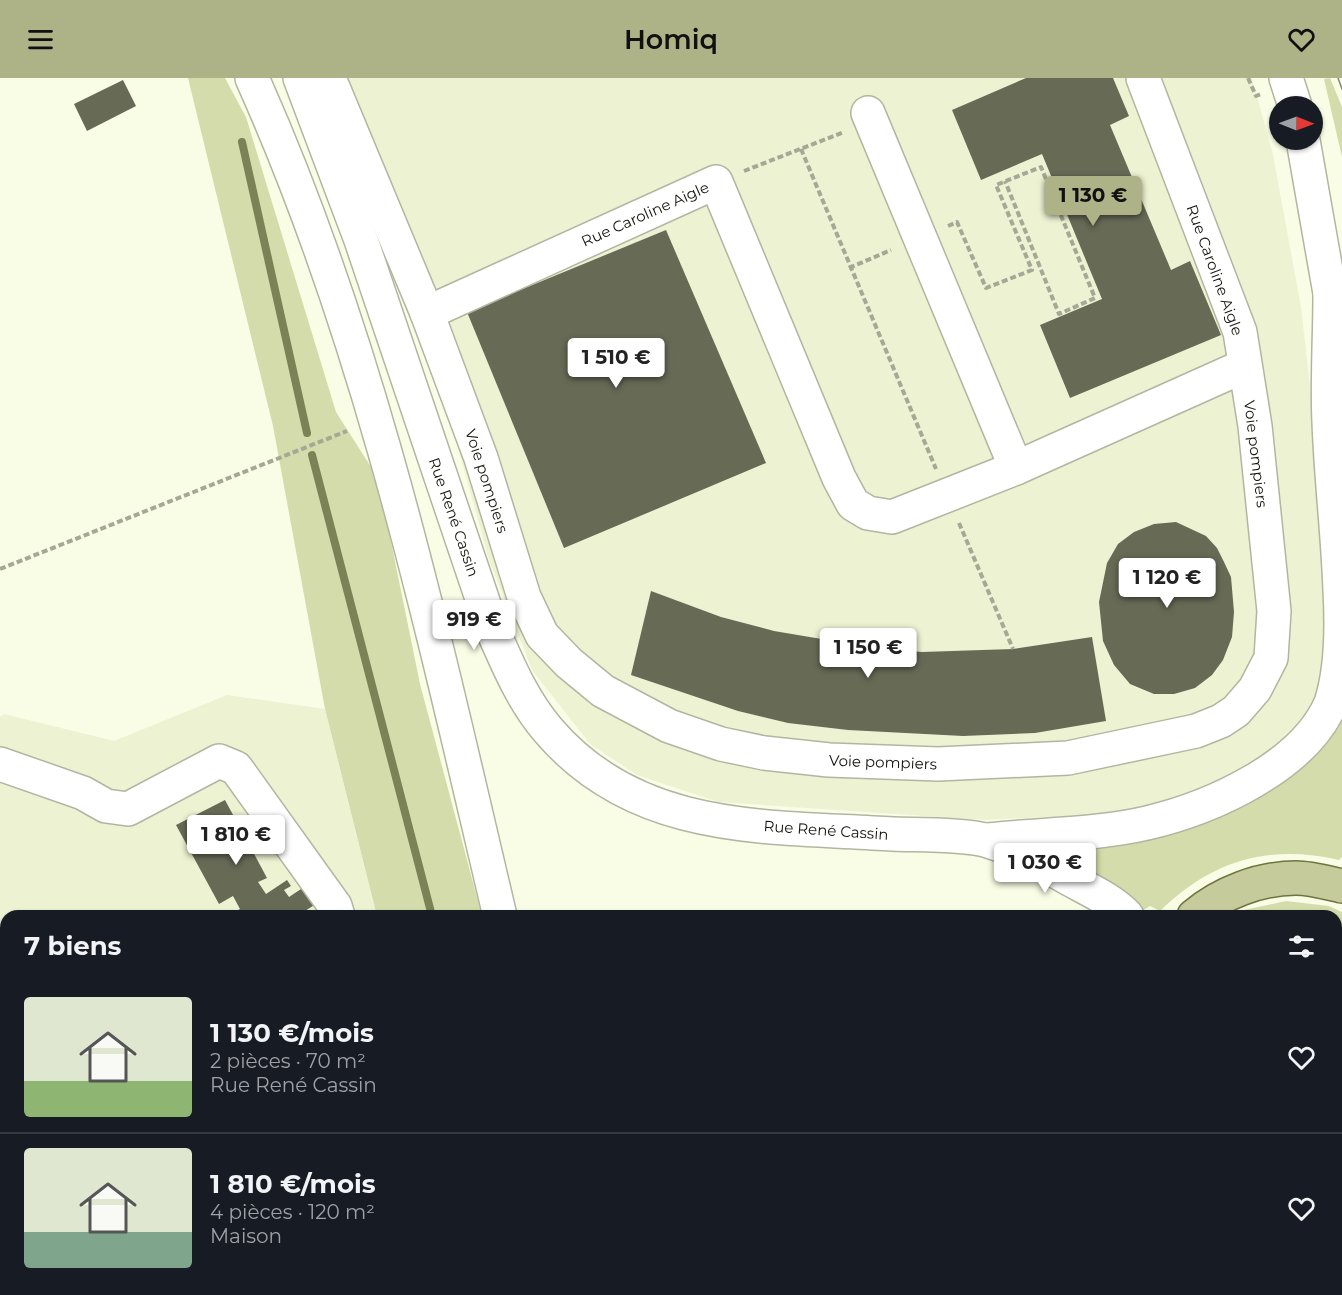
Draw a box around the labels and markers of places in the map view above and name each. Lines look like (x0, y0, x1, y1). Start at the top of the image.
pin: 1 130 € (1038, 176, 1148, 227)
pin: 1 510 € (561, 338, 671, 389)
pin: 1 120 € (1112, 558, 1222, 609)
pin: 919 € (432, 600, 516, 651)
pin: 1 150 € (813, 628, 923, 679)
pin: 1 810 € (181, 815, 291, 866)
pin: 1 030 € (990, 843, 1100, 894)

